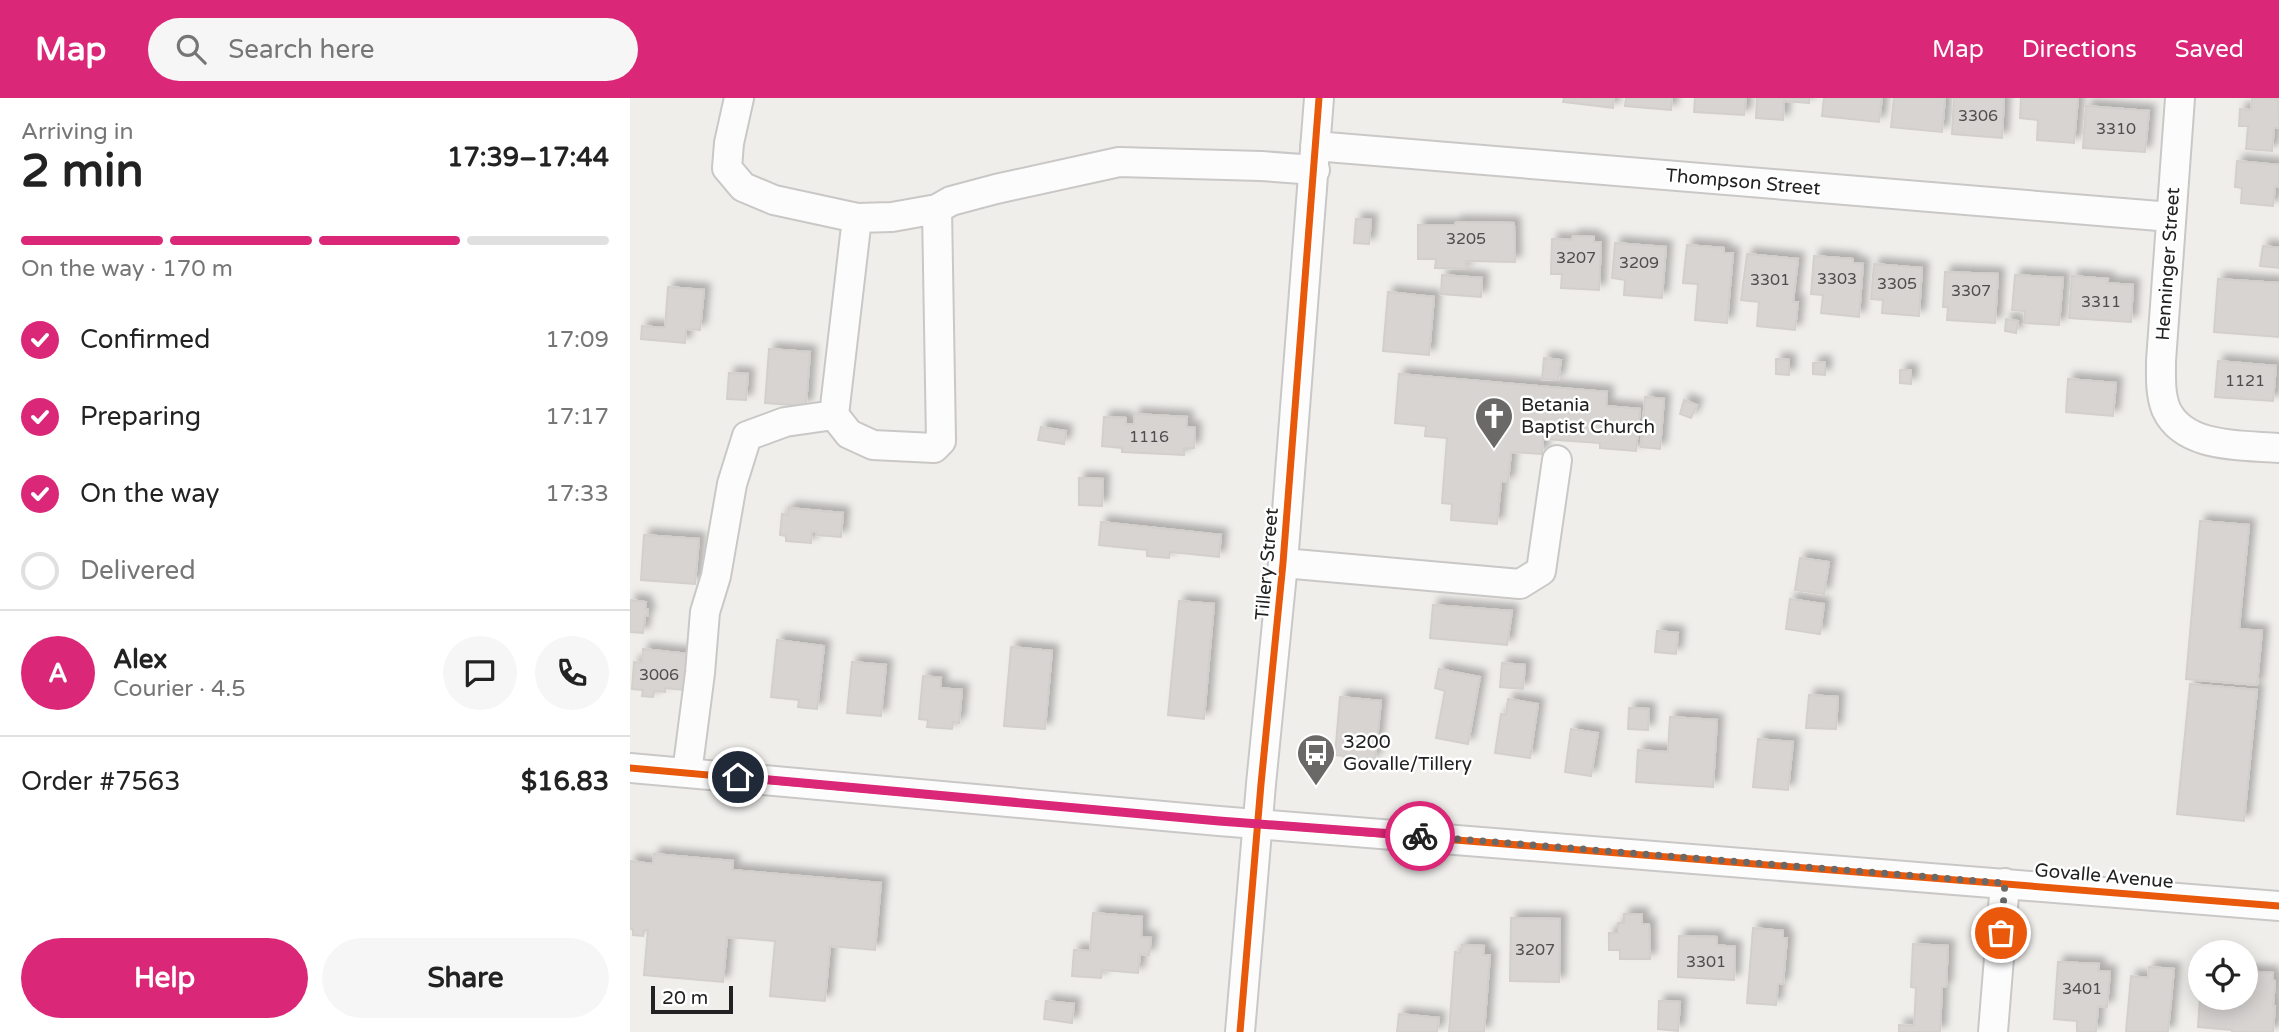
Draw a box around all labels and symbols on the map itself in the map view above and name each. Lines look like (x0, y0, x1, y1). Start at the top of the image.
house number: 3306 (1958, 106, 1998, 126)
house number: 3310 (2096, 119, 2136, 139)
street label: Thompson Street (1665, 164, 1821, 200)
street label: Henninger Street (2152, 187, 2184, 341)
house number: 3205 (1446, 229, 1486, 249)
house number: 3207 (1556, 248, 1596, 268)
house number: 3209 (1619, 253, 1659, 273)
house number: 3303 (1817, 269, 1857, 289)
house number: 3301 (1750, 270, 1790, 290)
house number: 3305 (1877, 274, 1917, 294)
house number: 3307 (1951, 281, 1991, 301)
house number: 3311 (2081, 292, 2121, 312)
house number: 1121 (2225, 371, 2265, 391)
place label: Betania Baptist Church (1521, 394, 1655, 438)
church icon: Betania Baptist Church (1473, 395, 1515, 450)
house number: 1116 (1129, 427, 1169, 447)
street label: Tillery Street (1251, 507, 1283, 621)
house number: 3006 (639, 665, 679, 685)
place label: 3200 Govalle/Tillery (1343, 731, 1472, 775)
bus stop icon: 3200 Govalle/Tillery (1295, 732, 1337, 787)
pin (708, 747, 768, 807)
courier (1385, 801, 1455, 871)
street label: Govalle Avenue (2034, 859, 2174, 893)
pin (1971, 903, 2031, 963)
house number: 3207 (1515, 940, 1555, 960)
house number: 3301 (1686, 952, 1726, 972)
house number: 3401 (2062, 979, 2102, 999)
scale bar (651, 983, 733, 1015)

